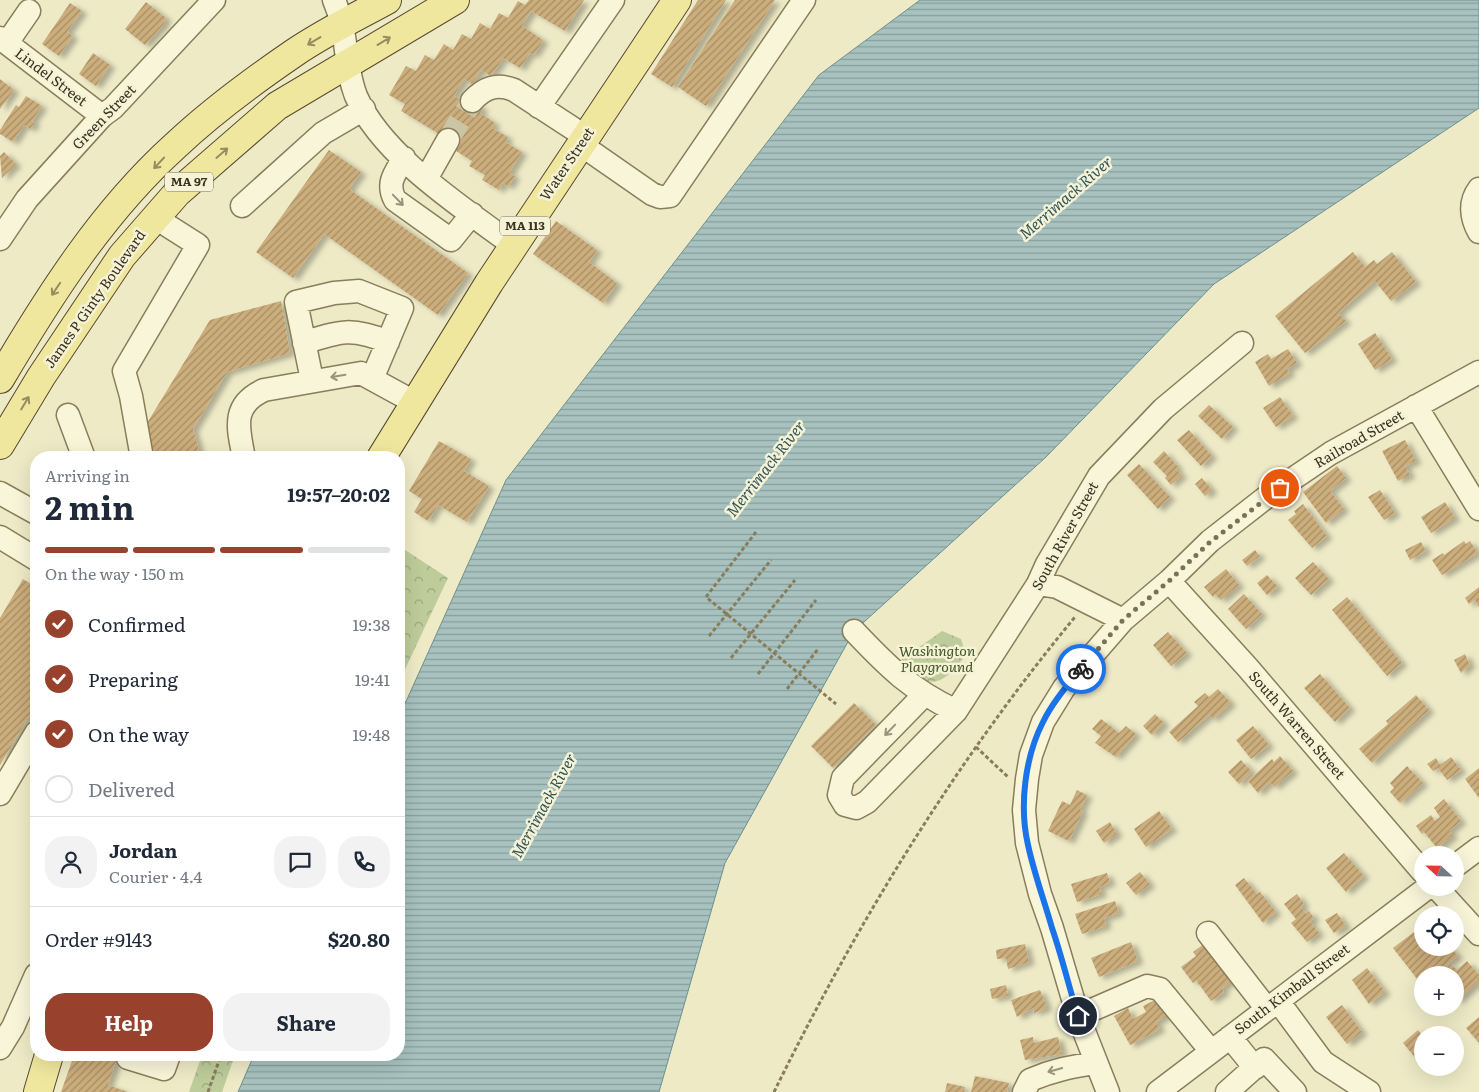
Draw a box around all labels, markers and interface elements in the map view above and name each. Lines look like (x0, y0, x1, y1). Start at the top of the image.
one-way arrow (376, 35, 390, 45)
one-way arrow (307, 37, 321, 47)
street label: Lindel Street (11, 42, 92, 110)
street label: Green Street (67, 79, 140, 153)
street label: Water Street (534, 123, 598, 204)
one-way arrow (215, 147, 228, 158)
water label: Merrimack River (1014, 150, 1117, 244)
one-way arrow (153, 156, 165, 169)
road number: MA 97 (165, 172, 213, 192)
one-way arrow (392, 194, 404, 206)
road number: MA 113 (500, 217, 550, 236)
street label: James P Ginty Boulevard (39, 225, 150, 372)
one-way arrow (51, 281, 61, 295)
one-way arrow (330, 371, 346, 381)
one-way arrow (21, 397, 31, 411)
street label: Railroad Street (1310, 404, 1407, 472)
water label: Merrimack River (720, 415, 810, 521)
text: Arriving in (45, 463, 130, 487)
pin (1259, 467, 1301, 509)
icon: bag (1266, 474, 1294, 502)
street label: South River Street (1026, 477, 1103, 594)
text: 19:57–20:02 (287, 480, 390, 508)
text: 2 min (45, 482, 134, 530)
text: On the way · 150 m (45, 561, 184, 585)
icon: check (45, 610, 73, 638)
text: Confirmed (88, 610, 186, 638)
text: 19:38 (352, 612, 390, 636)
park label: Washington Playground (899, 640, 976, 676)
courier (1056, 644, 1106, 694)
icon: bike (1067, 655, 1095, 683)
icon: check (45, 665, 73, 693)
text: Preparing (88, 665, 178, 693)
street label: South Warren Street (1245, 666, 1351, 783)
text: 19:41 (355, 667, 390, 691)
icon: check (45, 720, 73, 748)
text: On the way (88, 720, 189, 748)
text: 19:48 (352, 722, 390, 746)
one-way arrow (884, 724, 896, 736)
water label: Merrimack River (504, 749, 581, 862)
text: Delivered (88, 775, 175, 803)
button: person (45, 836, 97, 888)
text: Jordan (109, 836, 178, 864)
button: chat (274, 836, 326, 888)
button: phone (338, 836, 390, 888)
north arrow (1414, 846, 1464, 896)
map controls (1414, 846, 1464, 1076)
text: Courier · 4.4 (109, 864, 202, 888)
button: locate (1414, 906, 1464, 956)
text: Order #9143 (45, 925, 153, 953)
text: $20.80 (328, 925, 390, 953)
street label: South Kimball Street (1230, 938, 1353, 1038)
button: + (1414, 966, 1464, 1016)
button: Help (45, 993, 213, 1051)
button: Share (223, 993, 390, 1051)
pin (1057, 995, 1099, 1037)
icon: home (1064, 1002, 1092, 1030)
button: − (1414, 1026, 1464, 1076)
one-way arrow (1047, 1066, 1063, 1075)

